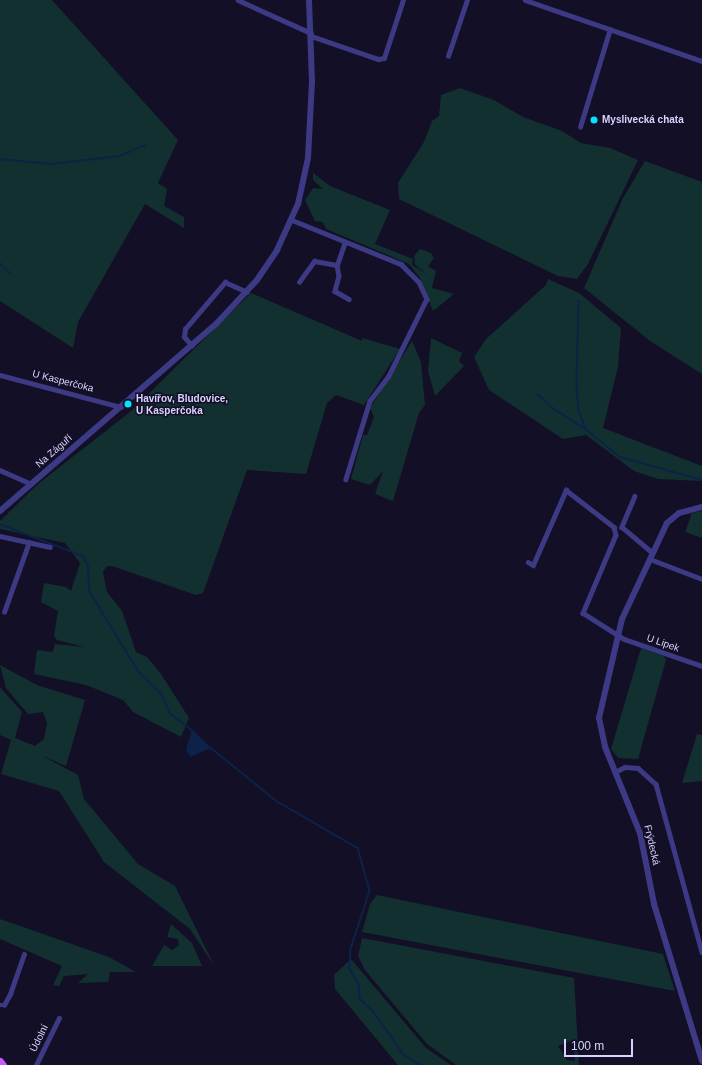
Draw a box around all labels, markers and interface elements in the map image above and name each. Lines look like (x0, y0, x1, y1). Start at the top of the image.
place label: Myslivecká chata (602, 114, 684, 126)
marker: Myslivecká chata (589, 115, 599, 125)
street label: U Kasperčoka (31, 368, 95, 394)
place label: Havířov, Bludovice, U Kasperčoka (136, 392, 228, 416)
marker: Havířov, Bludovice, U Kasperčoka (123, 399, 133, 409)
street label: Na Záguří (33, 432, 75, 470)
street label: U Lipek (645, 632, 681, 654)
street label: Frýdecká (642, 824, 662, 866)
street label: Údolní (27, 1022, 51, 1054)
scale bar (566, 1031, 635, 1057)
text: 100 m (571, 1039, 604, 1053)

